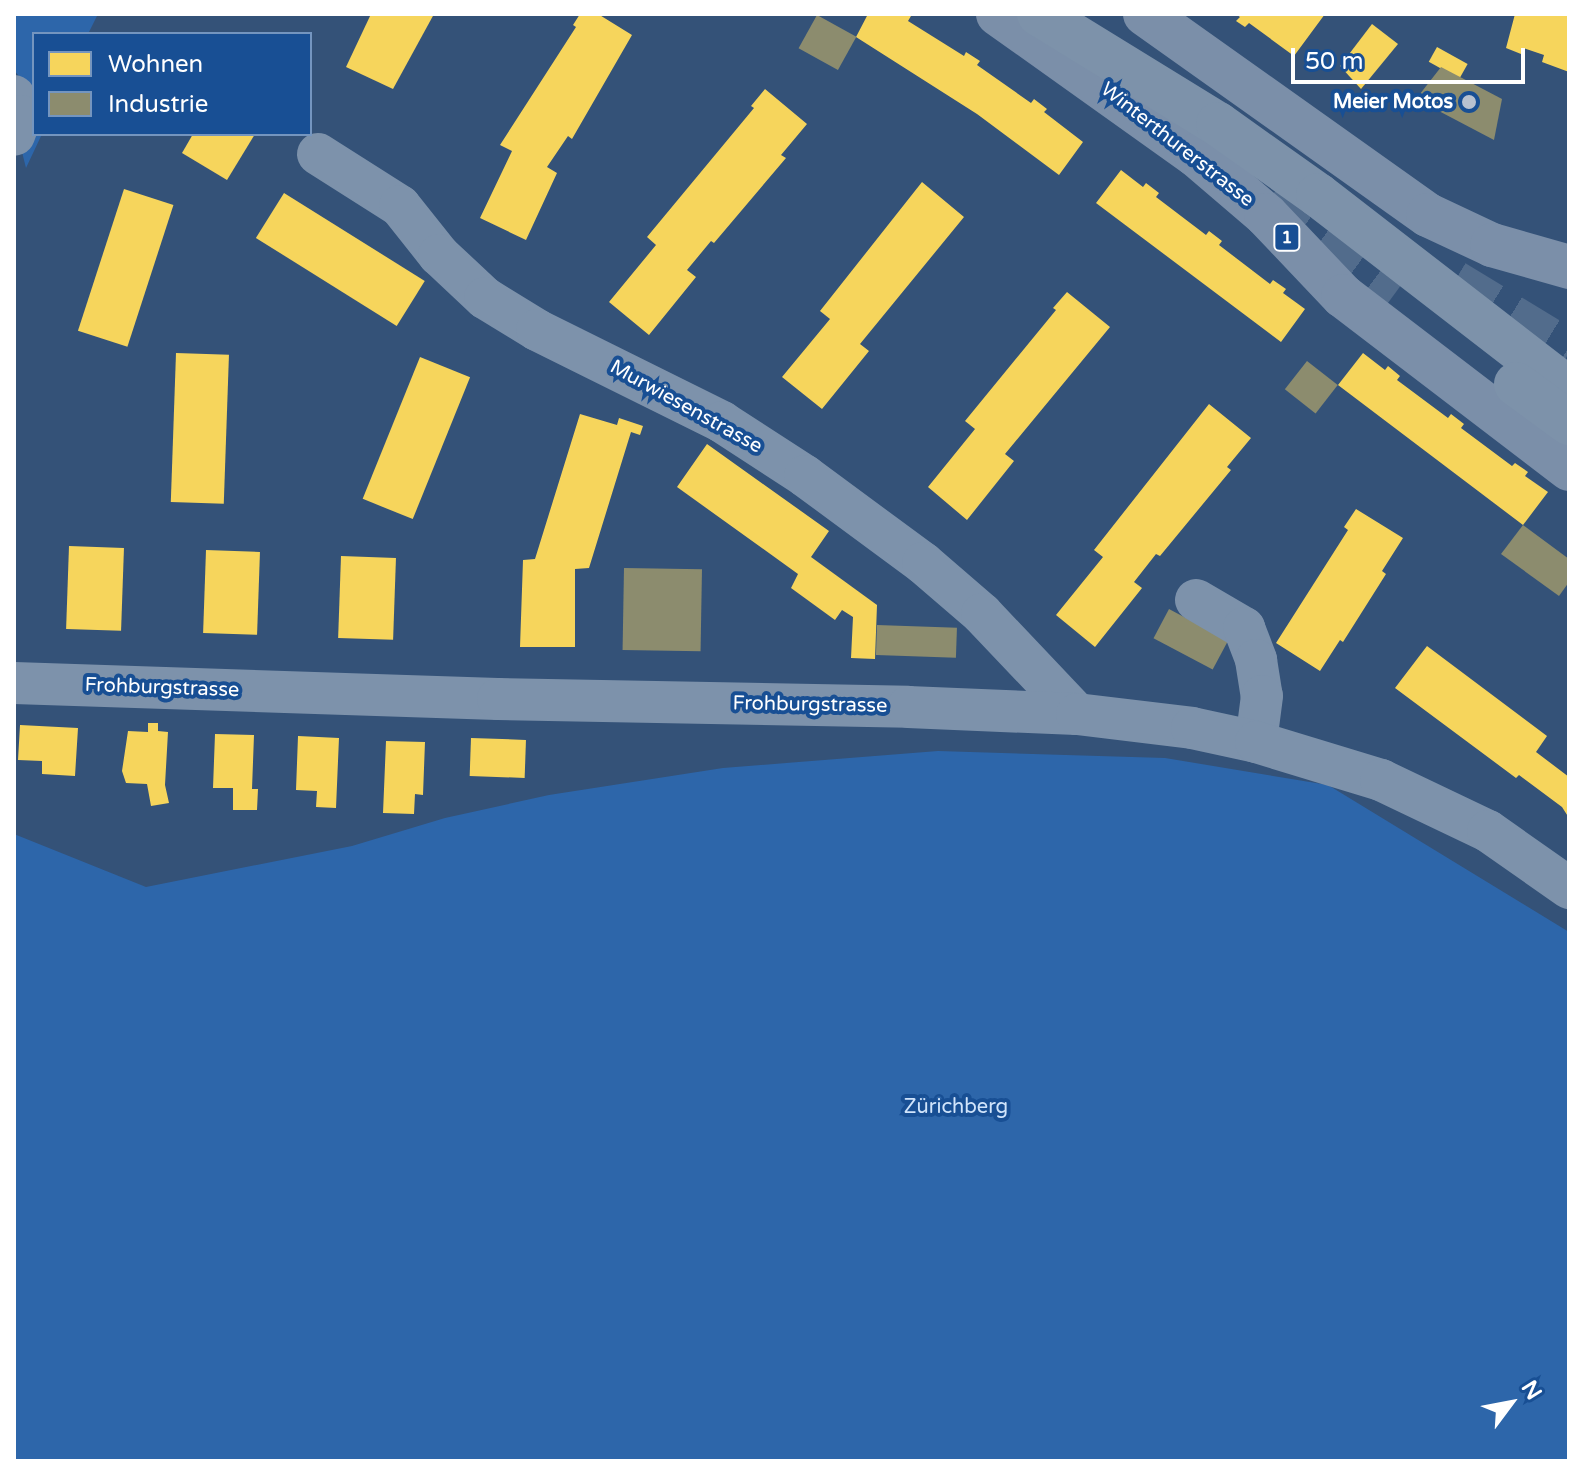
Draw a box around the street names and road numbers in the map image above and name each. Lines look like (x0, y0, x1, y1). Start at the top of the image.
street label: Winterthurerstrasse (1095, 78, 1259, 212)
road number: 1 (1273, 223, 1301, 251)
street label: Murwiesenstrasse (606, 355, 766, 459)
street label: Frohburgstrasse (84, 673, 240, 703)
street label: Frohburgstrasse (732, 692, 888, 718)

